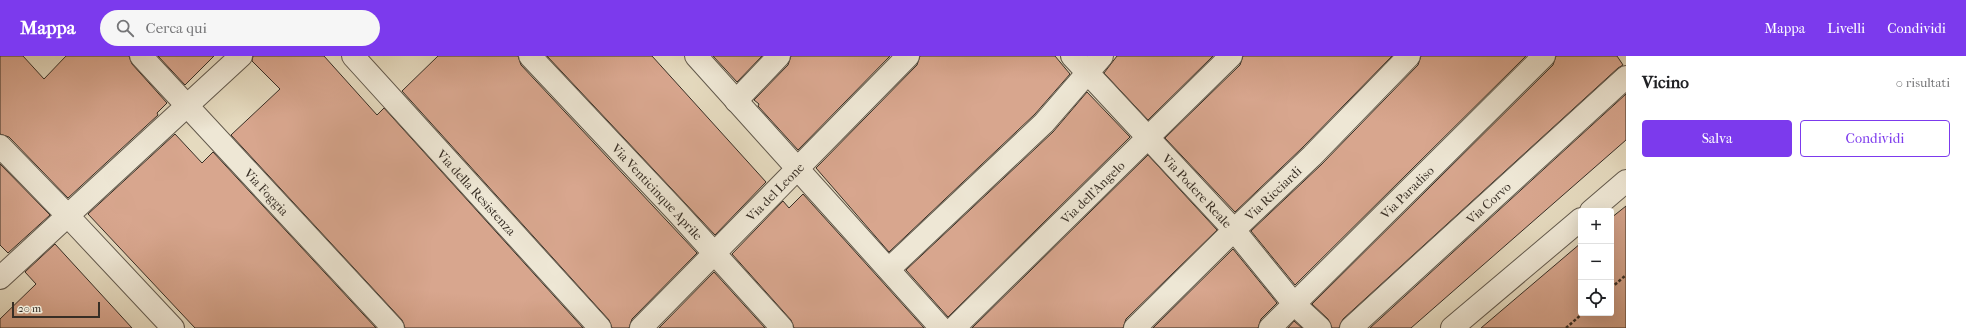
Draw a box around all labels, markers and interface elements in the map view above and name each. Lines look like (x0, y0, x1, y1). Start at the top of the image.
search box (100, 10, 380, 46)
text: Mappa (20, 17, 76, 39)
icon: search (114, 17, 136, 39)
text: Cerca qui (146, 19, 207, 37)
text: Mappa (1764, 20, 1805, 37)
text: Livelli (1827, 20, 1865, 37)
text: Condividi (1887, 20, 1946, 37)
text: Vicino (1642, 72, 1689, 92)
text: 0 risultati (1896, 75, 1950, 90)
button: Salva (1642, 120, 1792, 157)
button: Condividi (1800, 120, 1950, 157)
street label: Via Venticinque Aprile (608, 140, 706, 244)
street label: Via della Resistenza (433, 146, 520, 239)
street label: Via Podere Reale (1158, 150, 1235, 231)
street label: Via dell'Angelo (1057, 158, 1128, 228)
street label: Via del Leone (743, 159, 807, 225)
street label: Via Ricciardi (1241, 163, 1305, 224)
street label: Via Paradiso (1377, 163, 1437, 223)
street label: Via Foggia (240, 165, 292, 219)
street label: Via Corvo (1463, 179, 1514, 228)
map controls (1578, 208, 1614, 316)
button: + (1578, 208, 1614, 244)
button: − (1578, 244, 1614, 280)
button: locate (1578, 280, 1614, 316)
scale bar (12, 300, 100, 319)
text: 20 m (18, 302, 41, 315)

